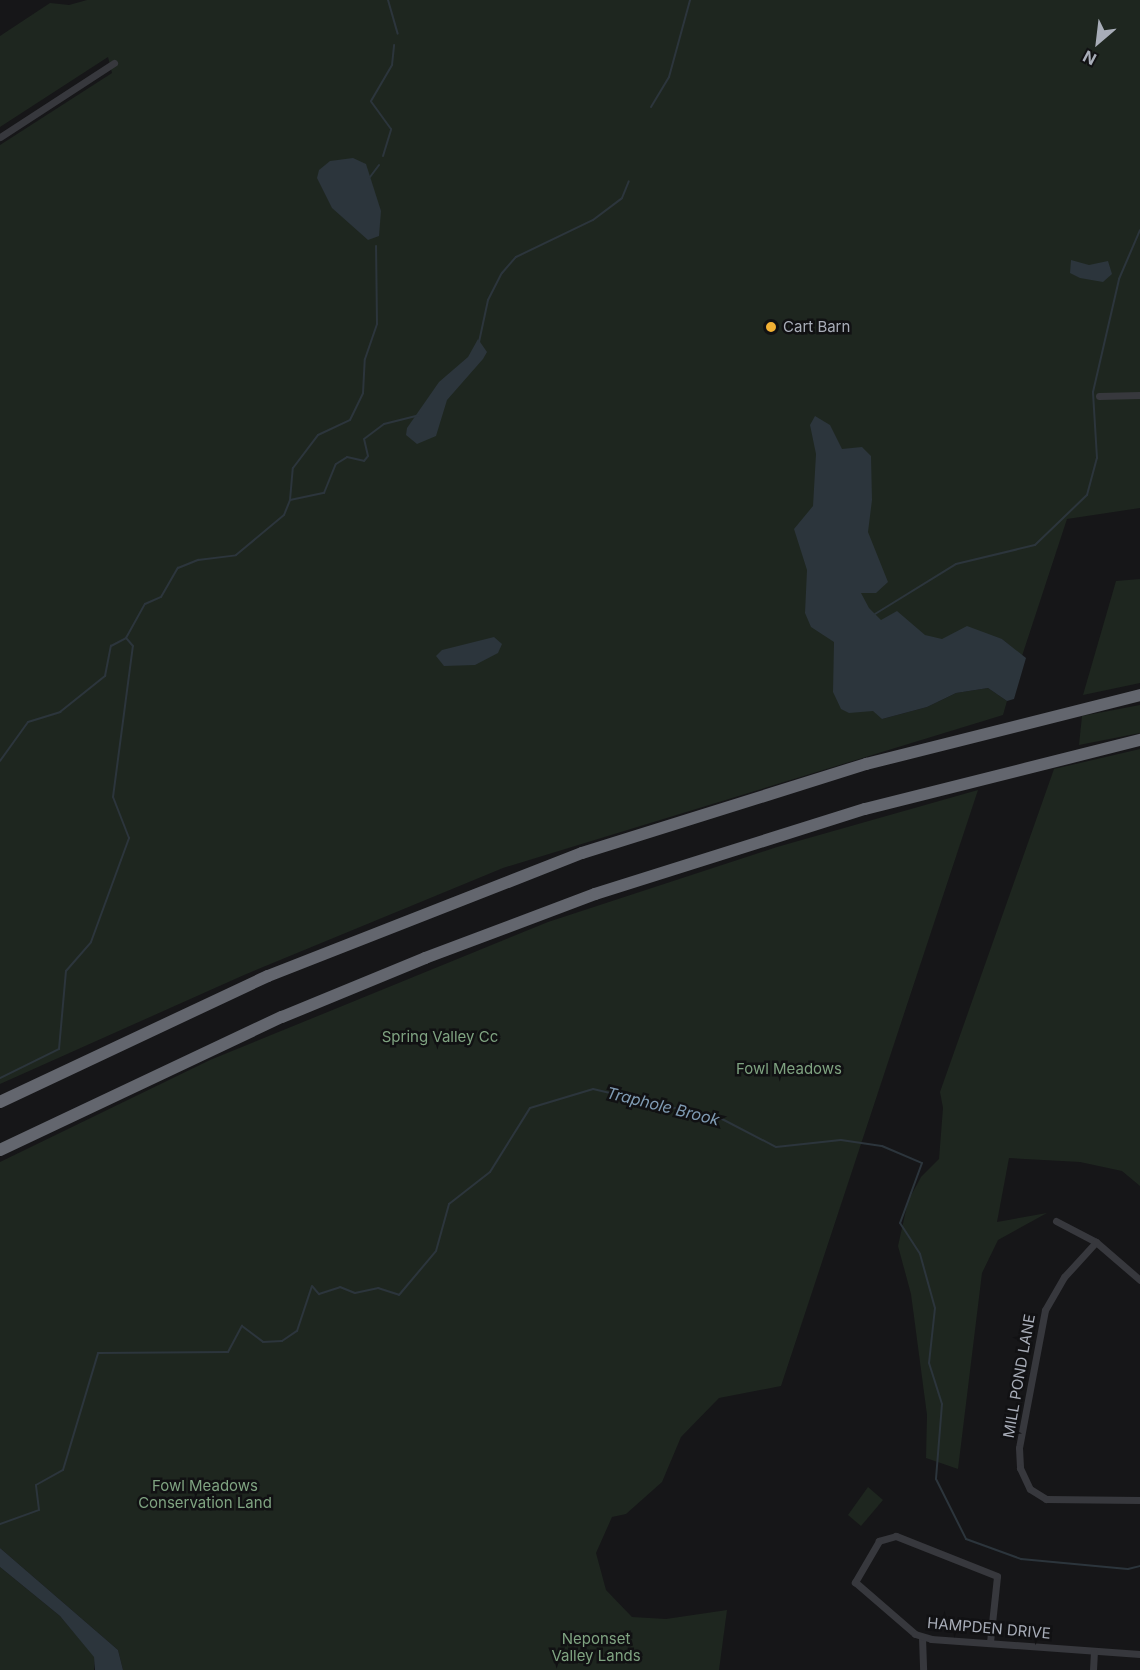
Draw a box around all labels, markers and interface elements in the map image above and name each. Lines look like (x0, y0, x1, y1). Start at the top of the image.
north arrow (1068, 12, 1128, 72)
text: N (1079, 46, 1100, 70)
place label: Cart Barn (783, 318, 850, 336)
marker: Cart Barn (764, 320, 778, 334)
park label: Spring Valley Cc (382, 1028, 498, 1046)
park label: Fowl Meadows (736, 1060, 842, 1078)
water label: Traphole Brook (605, 1083, 721, 1129)
street label: MILL POND LANE (999, 1313, 1039, 1439)
park label: Fowl Meadows Conservation Land (138, 1476, 272, 1511)
street label: HAMPDEN DRIVE (927, 1614, 1051, 1642)
park label: Neponset Valley Lands (551, 1629, 641, 1664)

